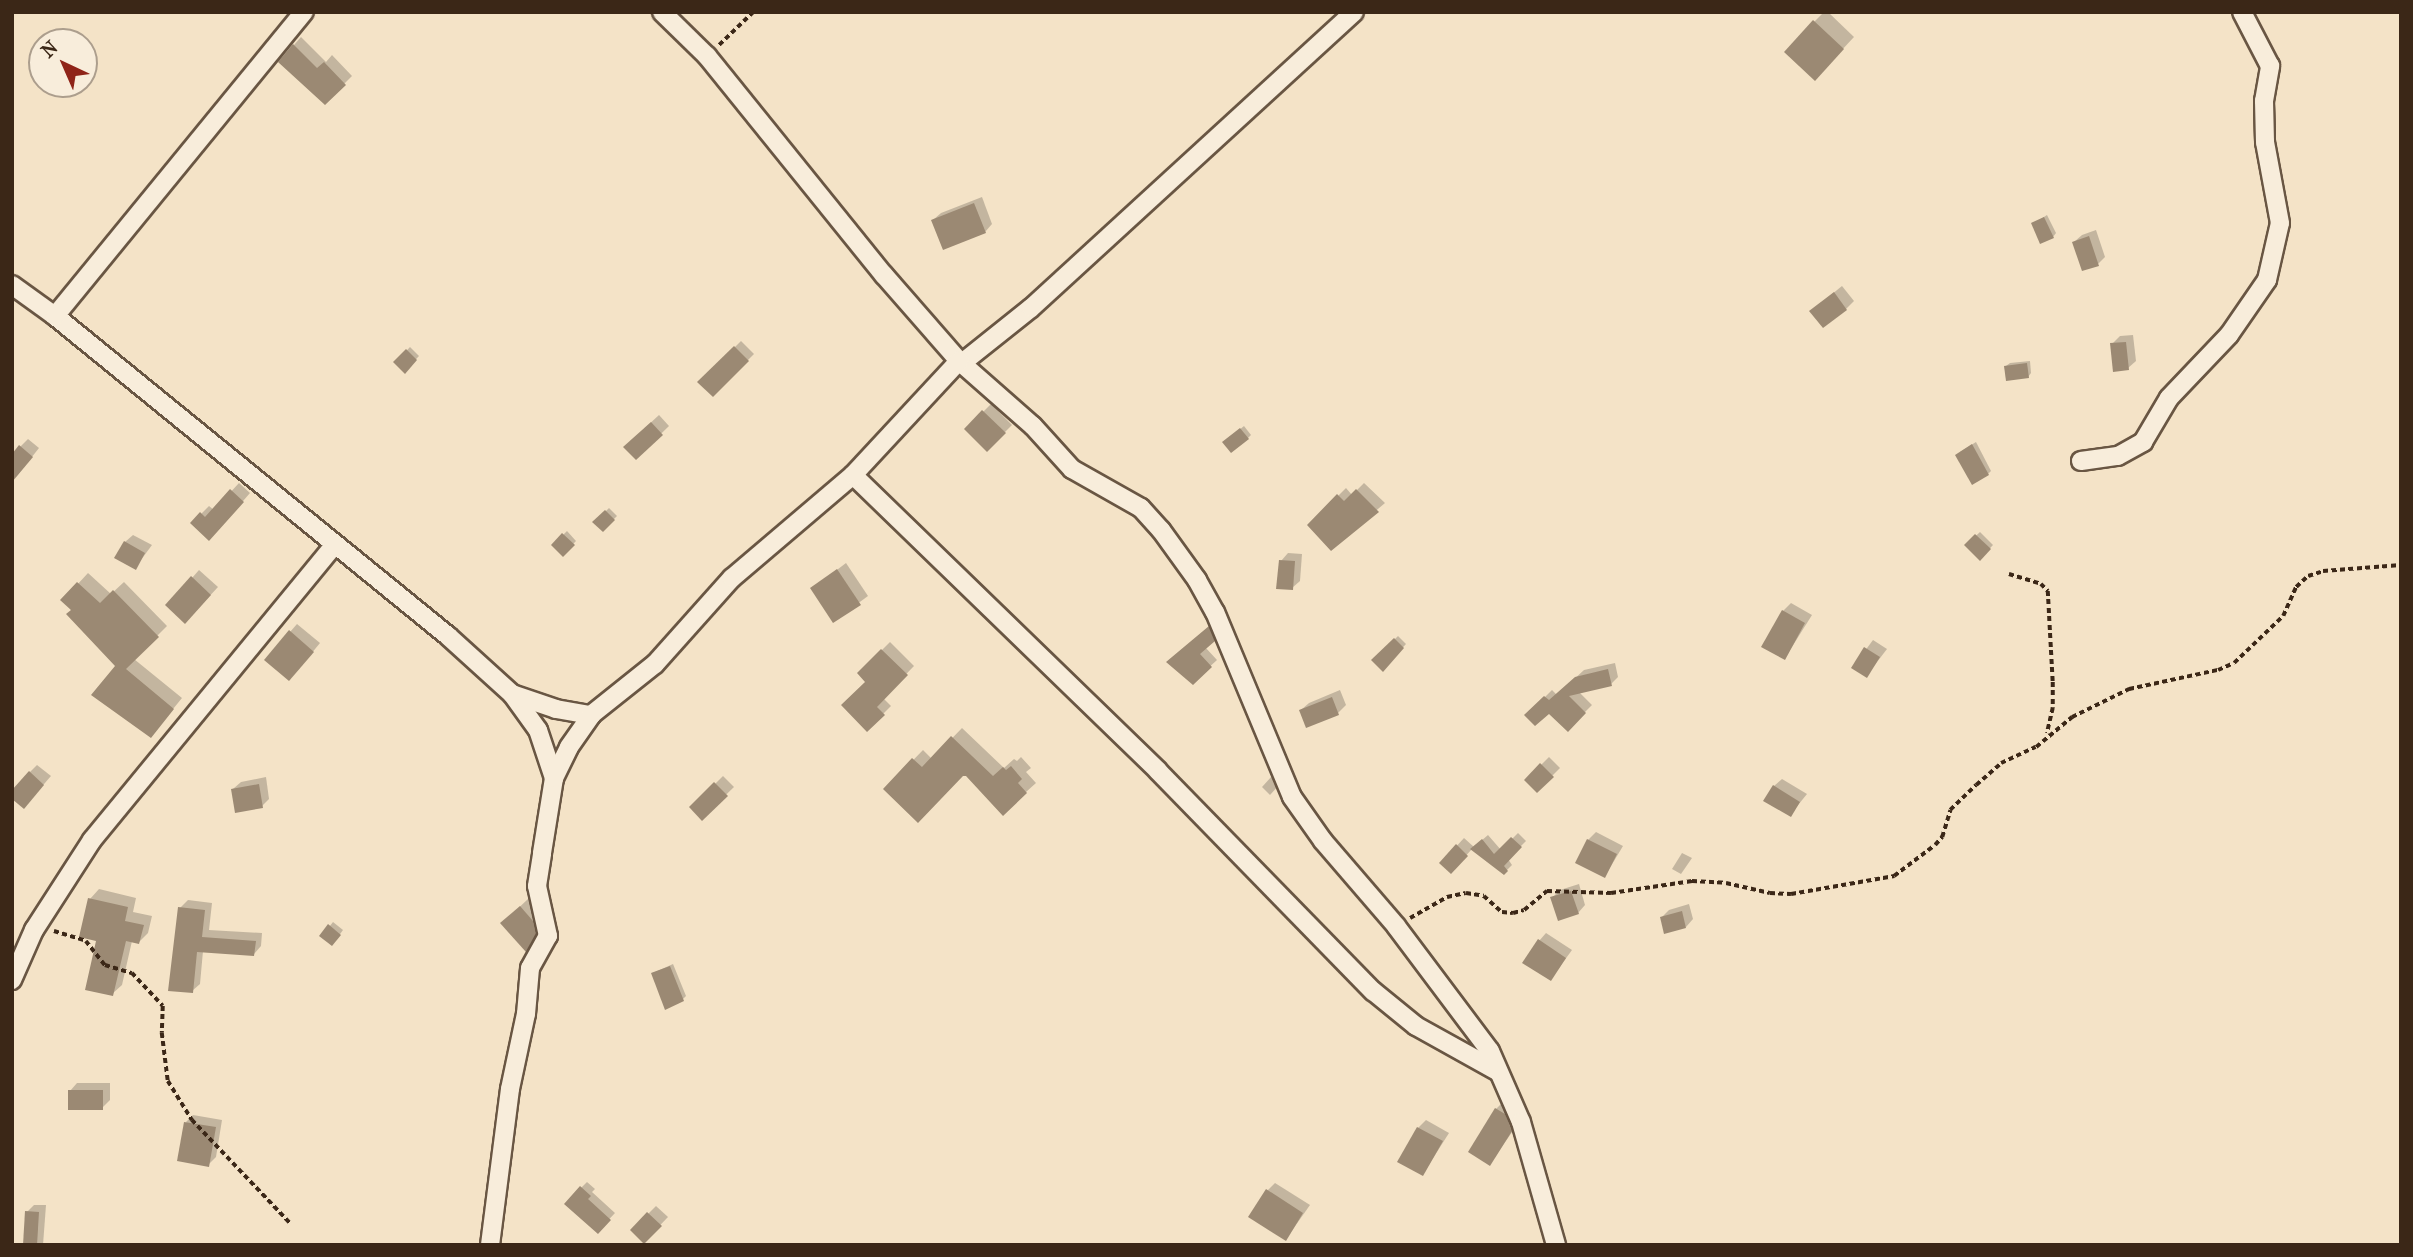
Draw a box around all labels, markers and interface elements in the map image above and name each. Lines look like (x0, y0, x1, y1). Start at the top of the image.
north arrow (28, 28, 98, 98)
text: N (37, 36, 63, 62)

